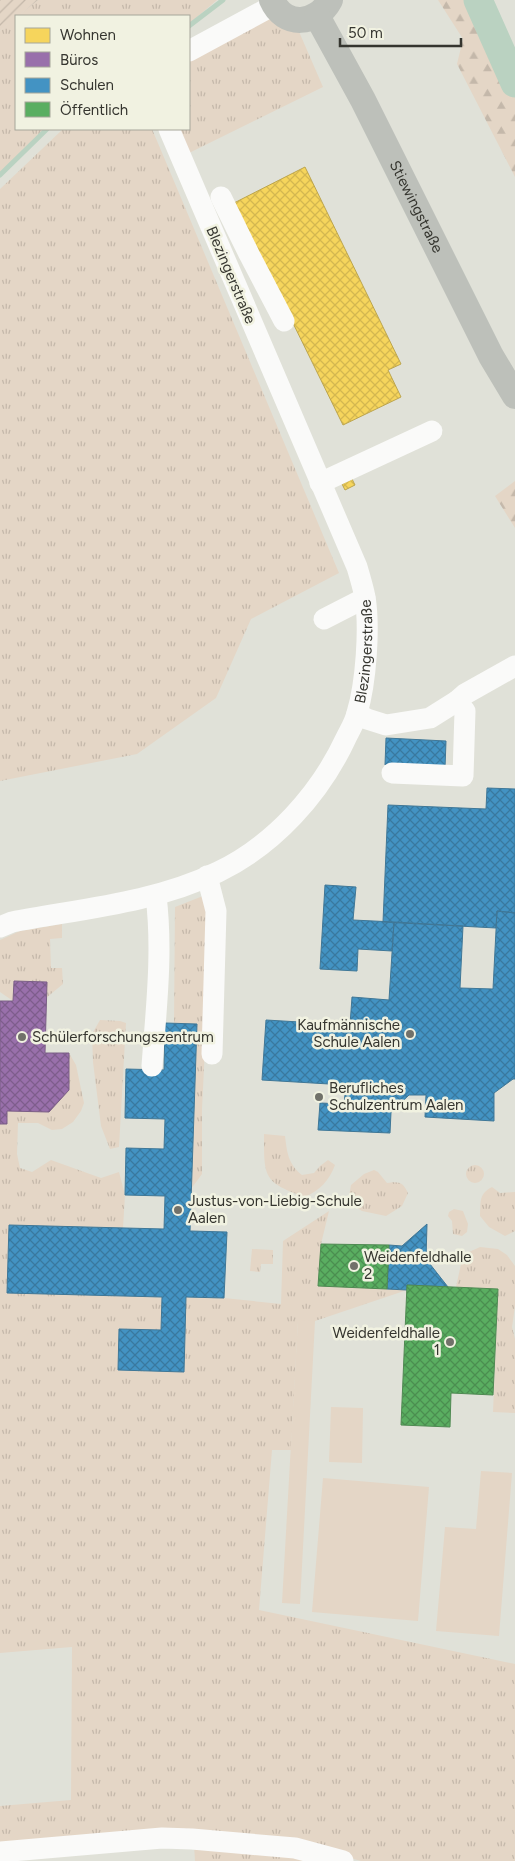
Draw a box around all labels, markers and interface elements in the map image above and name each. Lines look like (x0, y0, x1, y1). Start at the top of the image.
legend (15, 15, 190, 130)
scale bar (340, 15, 461, 47)
text: 50 m (348, 24, 383, 42)
text: Wohnen (60, 26, 116, 44)
text: Büros (60, 51, 98, 69)
text: Schulen (60, 76, 114, 94)
text: Öffentlich (60, 101, 128, 119)
street label: Stiewingstraße (386, 157, 447, 256)
street label: Blezingerstraße (202, 224, 260, 326)
street label: Blezingerstraße (351, 599, 376, 705)
place label: Kaufmännische Schule Aalen (297, 1016, 400, 1051)
place label: Schülerforschungszentrum (32, 1028, 214, 1046)
marker: Kaufmännische Schule Aalen (404, 1028, 416, 1040)
marker: Schülerforschungszentrum (16, 1031, 28, 1043)
place label: Berufliches Schulzentrum Aalen (329, 1079, 463, 1114)
marker: Berufliches Schulzentrum Aalen (313, 1091, 325, 1103)
place label: Justus-von-Liebig-Schule Aalen (188, 1192, 362, 1227)
marker: Justus-von-Liebig-Schule Aalen (172, 1204, 184, 1216)
place label: Weidenfeldhalle 2 (364, 1248, 471, 1283)
marker: Weidenfeldhalle 2 (348, 1260, 360, 1272)
place label: Weidenfeldhalle 1 (333, 1324, 440, 1359)
marker: Weidenfeldhalle 1 (444, 1336, 456, 1348)

